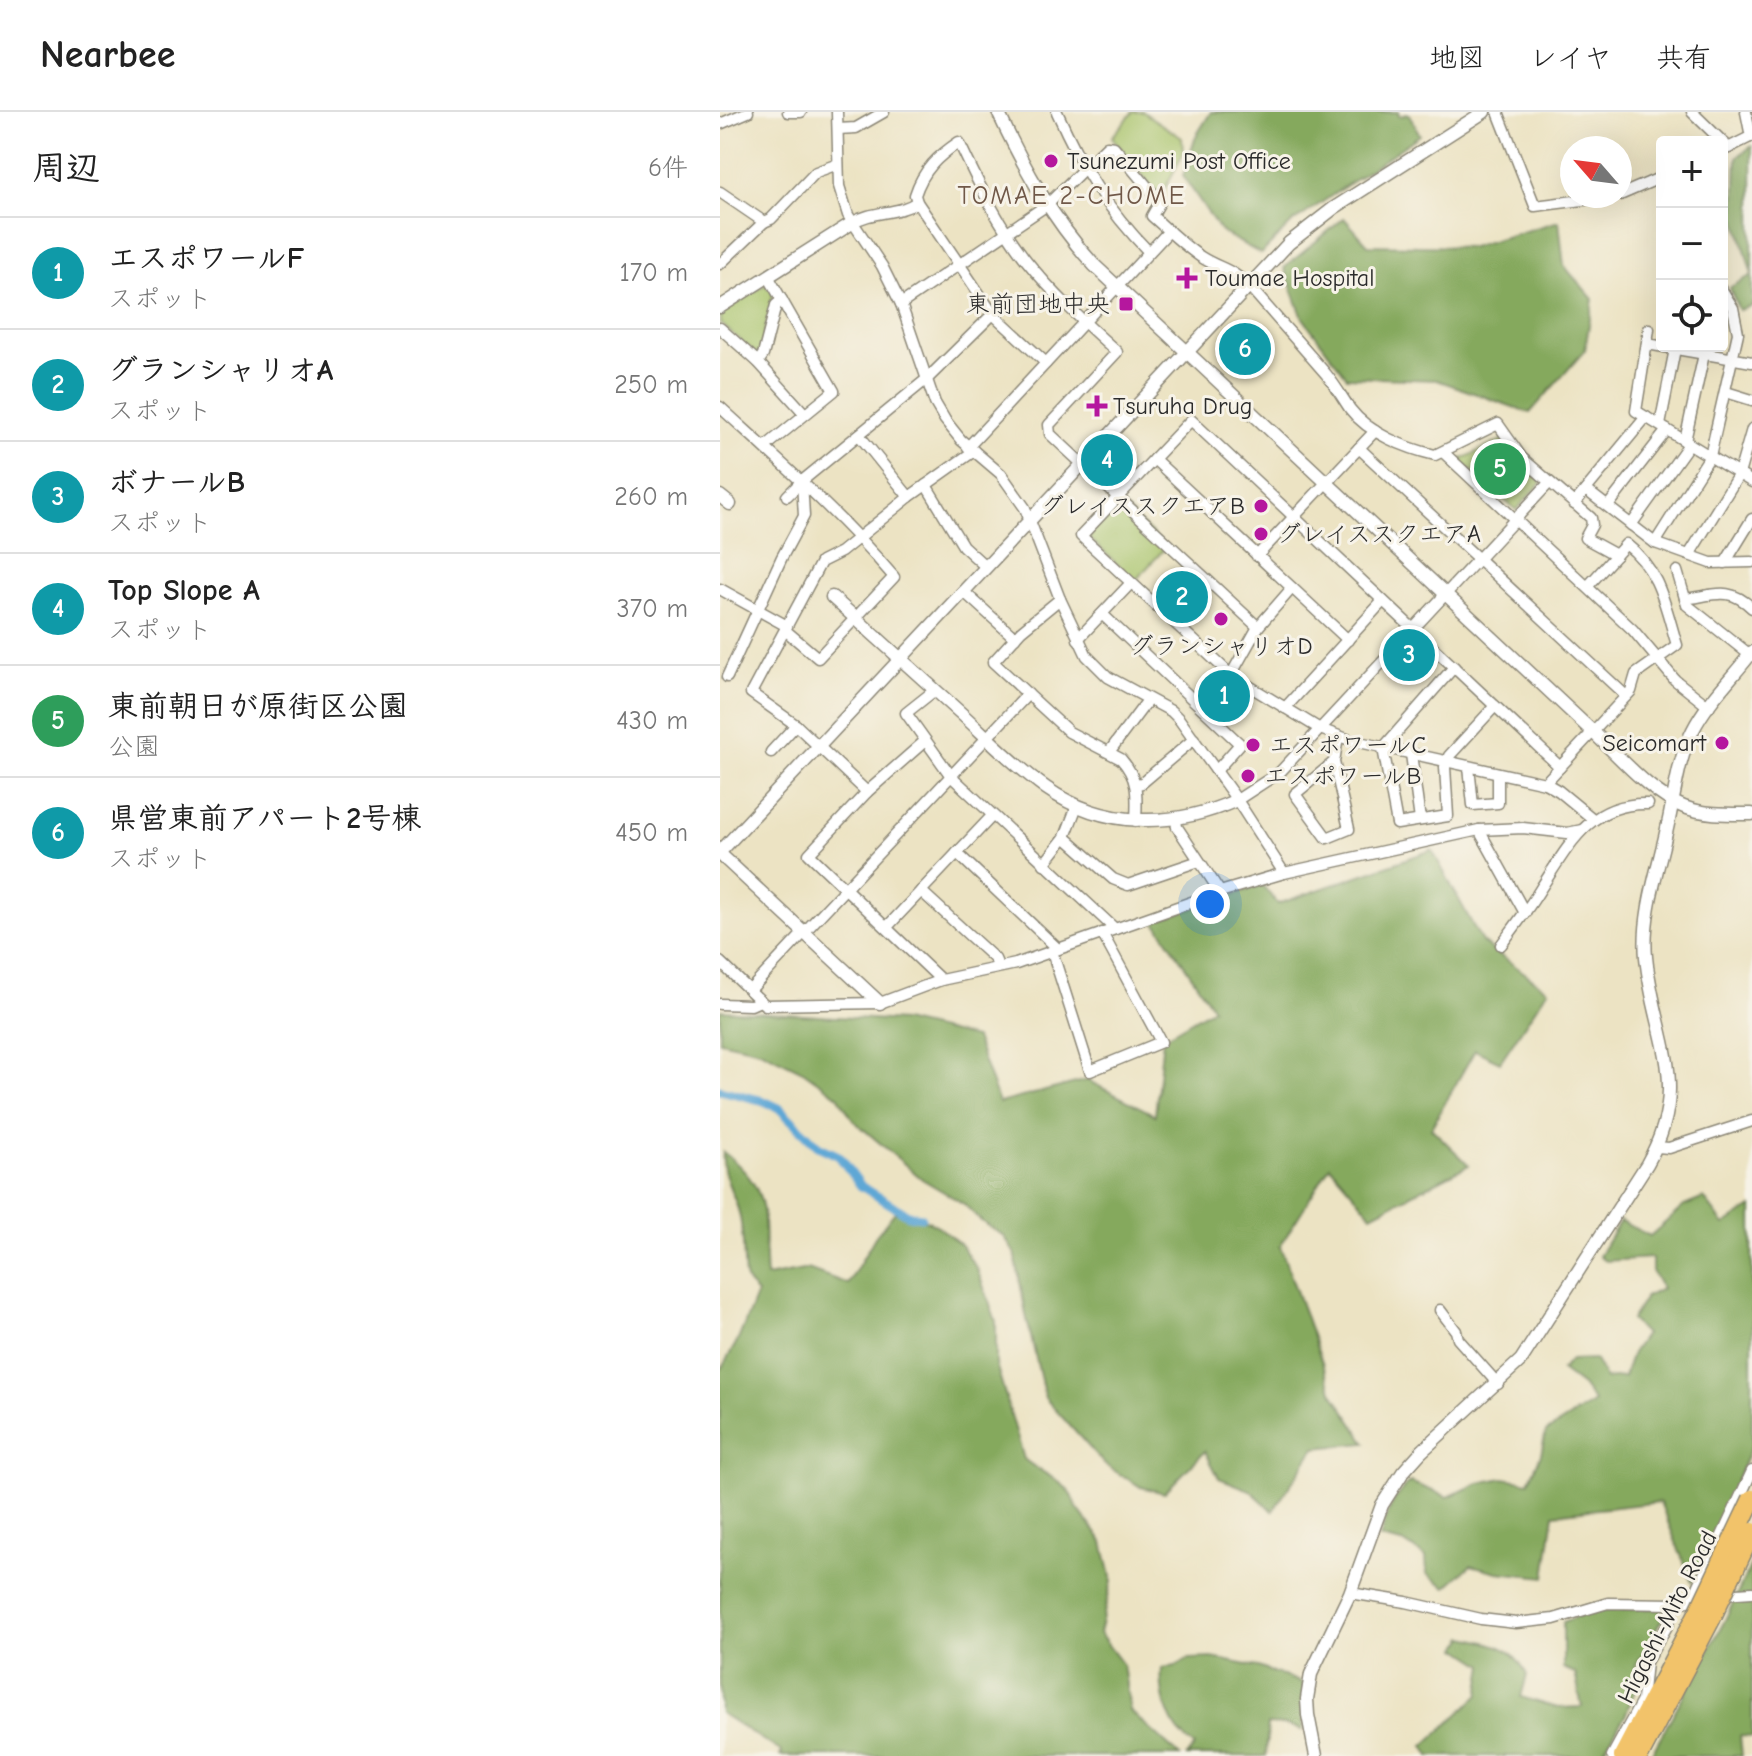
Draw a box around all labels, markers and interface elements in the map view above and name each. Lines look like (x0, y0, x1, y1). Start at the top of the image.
text: Nearbee (40, 33, 175, 77)
text: 地図 (1429, 42, 1485, 74)
text: レイヤ (1529, 42, 1612, 74)
text: 共有 (1656, 42, 1712, 74)
north arrow (1560, 136, 1632, 208)
map controls (1656, 136, 1728, 352)
button: + (1656, 136, 1728, 208)
place label: Tsunezumi Post Office (1067, 147, 1291, 175)
text: 周辺 (32, 148, 100, 188)
marker: Tsunezumi Post Office (1042, 152, 1060, 170)
text: 6件 (648, 153, 688, 183)
district label: TOMAE 2-CHOME (958, 181, 1186, 211)
button: − (1656, 208, 1728, 280)
text: エスポワールF (108, 241, 304, 276)
text: 1 (53, 258, 63, 288)
text: 170 m (619, 258, 688, 288)
place label: Toumae Hospital (1205, 264, 1374, 292)
marker: Toumae Hospital (1176, 267, 1198, 289)
button: locate (1656, 280, 1728, 352)
text: スポット (108, 284, 212, 314)
place label: 東前団地中央 (966, 290, 1110, 318)
marker: 東前団地中央 (1117, 295, 1135, 313)
pin: 6 (1219, 319, 1271, 379)
text: グランシャリオA (108, 353, 333, 388)
text: 2 (52, 370, 64, 400)
text: 250 m (614, 370, 688, 400)
place label: Tsuruha Drug (1113, 392, 1252, 420)
text: スポット (108, 396, 212, 426)
marker: Tsuruha Drug (1088, 397, 1106, 415)
pin: 4 (1081, 430, 1133, 490)
pin: 5 (1474, 439, 1526, 499)
text: ボナールB (108, 465, 245, 500)
text: 3 (52, 482, 64, 512)
text: 260 m (614, 482, 688, 512)
place label: グレイススクエアB (1040, 492, 1245, 520)
marker: グレイススクエアB (1252, 497, 1270, 515)
text: スポット (108, 508, 212, 538)
place label: グレイススクエアA (1277, 520, 1481, 548)
marker: グレイススクエアA (1252, 525, 1270, 543)
pin: 2 (1156, 567, 1208, 627)
text: Top Slope A (108, 573, 260, 608)
text: 4 (52, 594, 64, 624)
text: 370 m (617, 594, 688, 624)
marker: グランシャリオD (1212, 610, 1230, 628)
text: スポット (108, 615, 212, 645)
pin: 3 (1383, 625, 1435, 685)
place label: グランシャリオD (1129, 632, 1313, 660)
pin: 1 (1198, 666, 1250, 726)
text: 東前朝日が原街区公園 (108, 689, 408, 724)
text: 5 (51, 706, 65, 736)
text: 430 m (616, 706, 688, 736)
place label: Seicomart (1602, 729, 1707, 757)
place label: エスポワールC (1269, 731, 1426, 759)
text: 公園 (108, 732, 160, 762)
marker: Seicomart (1713, 734, 1731, 752)
marker: エスポワールC (1244, 736, 1262, 754)
place label: エスポワールB (1264, 762, 1421, 790)
marker: エスポワールB (1239, 767, 1257, 785)
text: 県営東前アパート2号棟 (108, 801, 421, 836)
text: 6 (51, 818, 65, 848)
text: 450 m (615, 818, 688, 848)
text: スポット (108, 844, 212, 874)
your location (1190, 884, 1230, 924)
street label: Higashi-Mito Road (1611, 1526, 1723, 1708)

